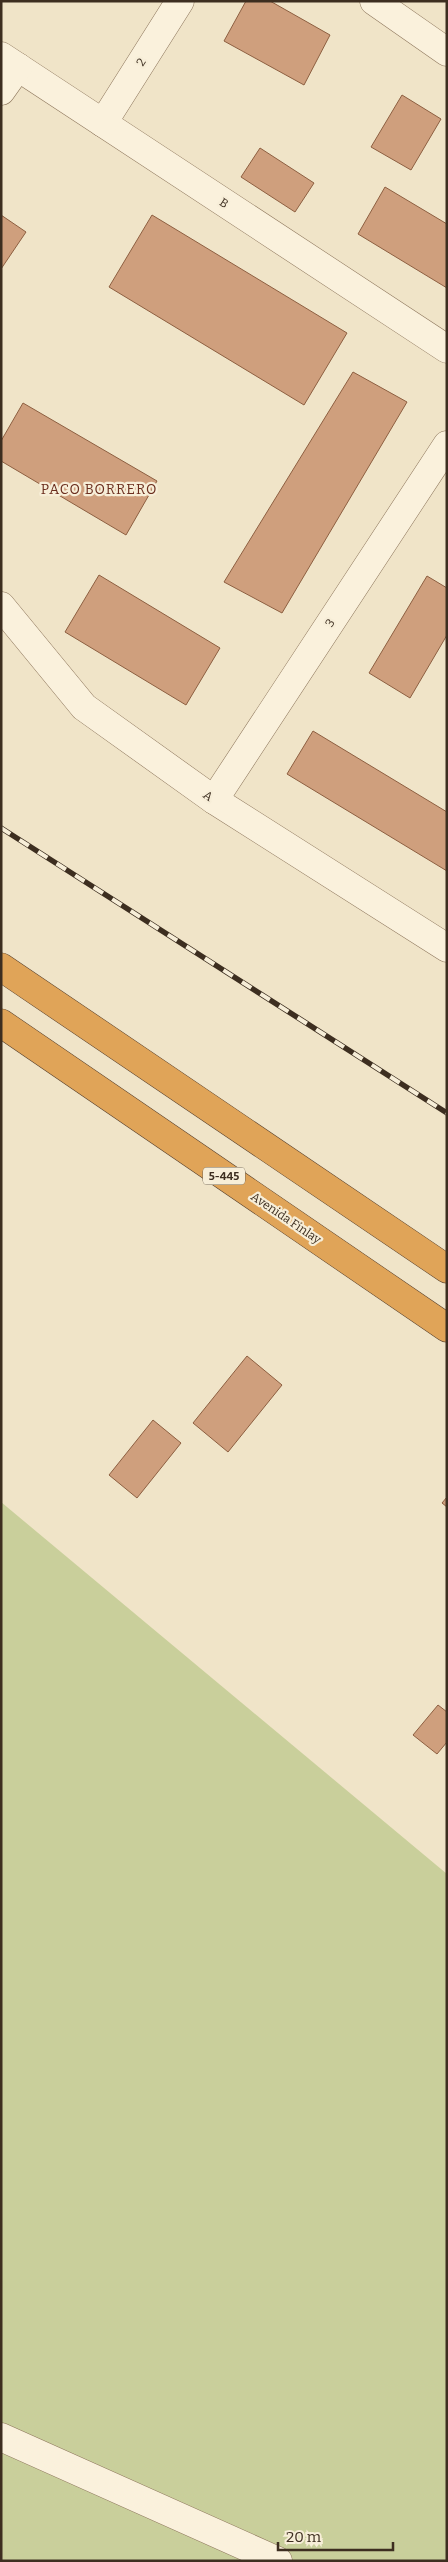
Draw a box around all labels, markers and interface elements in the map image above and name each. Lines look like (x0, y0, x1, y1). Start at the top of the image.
street label: 2 (133, 56, 149, 68)
street label: B (217, 195, 231, 211)
district label: PACO BORRERO (41, 481, 157, 498)
street label: 3 (322, 616, 338, 630)
street label: A (200, 788, 216, 804)
road number: 5-445 (203, 1168, 245, 1184)
street label: Avenida Finlay (248, 1189, 324, 1247)
scale bar (278, 2520, 393, 2552)
text: 20 m (286, 2528, 322, 2546)

